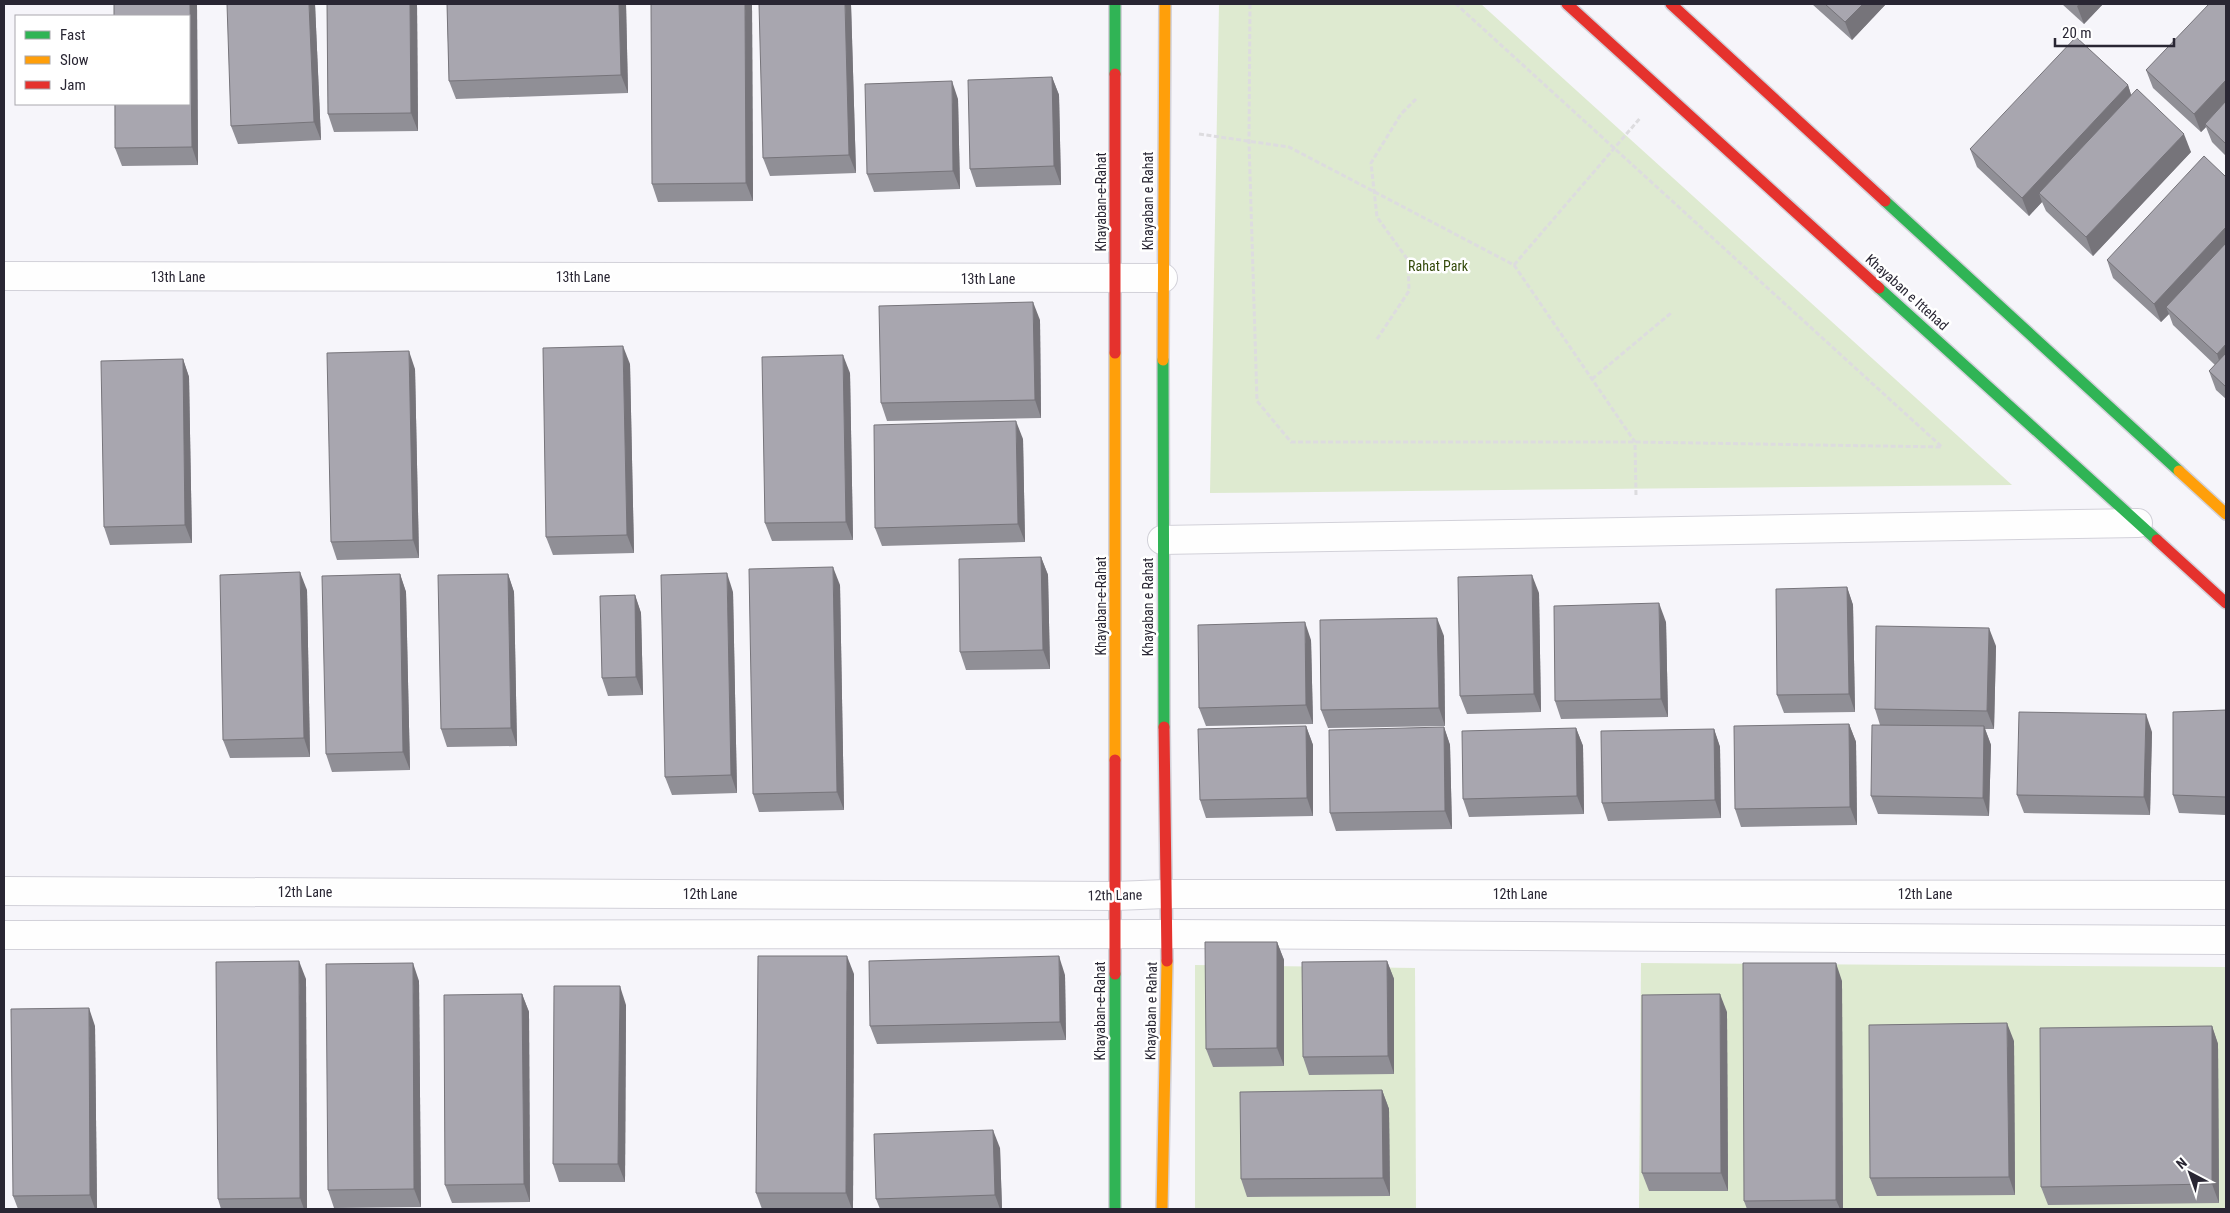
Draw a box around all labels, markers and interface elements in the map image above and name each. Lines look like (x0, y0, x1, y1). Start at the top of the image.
legend (15, 15, 190, 105)
scale bar (2055, 15, 2174, 47)
text: 20 m (2062, 24, 2092, 42)
text: Fast (60, 26, 85, 44)
text: Slow (60, 51, 89, 69)
text: Jam (60, 76, 86, 94)
street label: Khayaban-e-Rahat (1093, 152, 1109, 252)
street label: Khayaban e Rahat (1140, 152, 1156, 250)
street label: Khayaban e Ittehad (1862, 251, 1952, 333)
park label: Rahat Park (1408, 258, 1469, 274)
street label: 13th Lane (151, 269, 206, 285)
street label: 13th Lane (556, 269, 611, 285)
street label: 13th Lane (961, 271, 1016, 287)
street label: Khayaban-e-Rahat (1093, 556, 1109, 656)
street label: Khayaban e Rahat (1140, 558, 1156, 656)
street label: 12th Lane (278, 884, 333, 900)
street label: 12th Lane (683, 886, 738, 902)
street label: 12th Lane (1493, 886, 1548, 902)
street label: 12th Lane (1898, 886, 1953, 902)
street label: 12th Lane (1088, 887, 1143, 903)
street label: Khayaban-e-Rahat (1092, 961, 1108, 1061)
street label: Khayaban e Rahat (1142, 962, 1160, 1060)
north arrow (2165, 1148, 2215, 1198)
text: N (2173, 1154, 2190, 1172)

